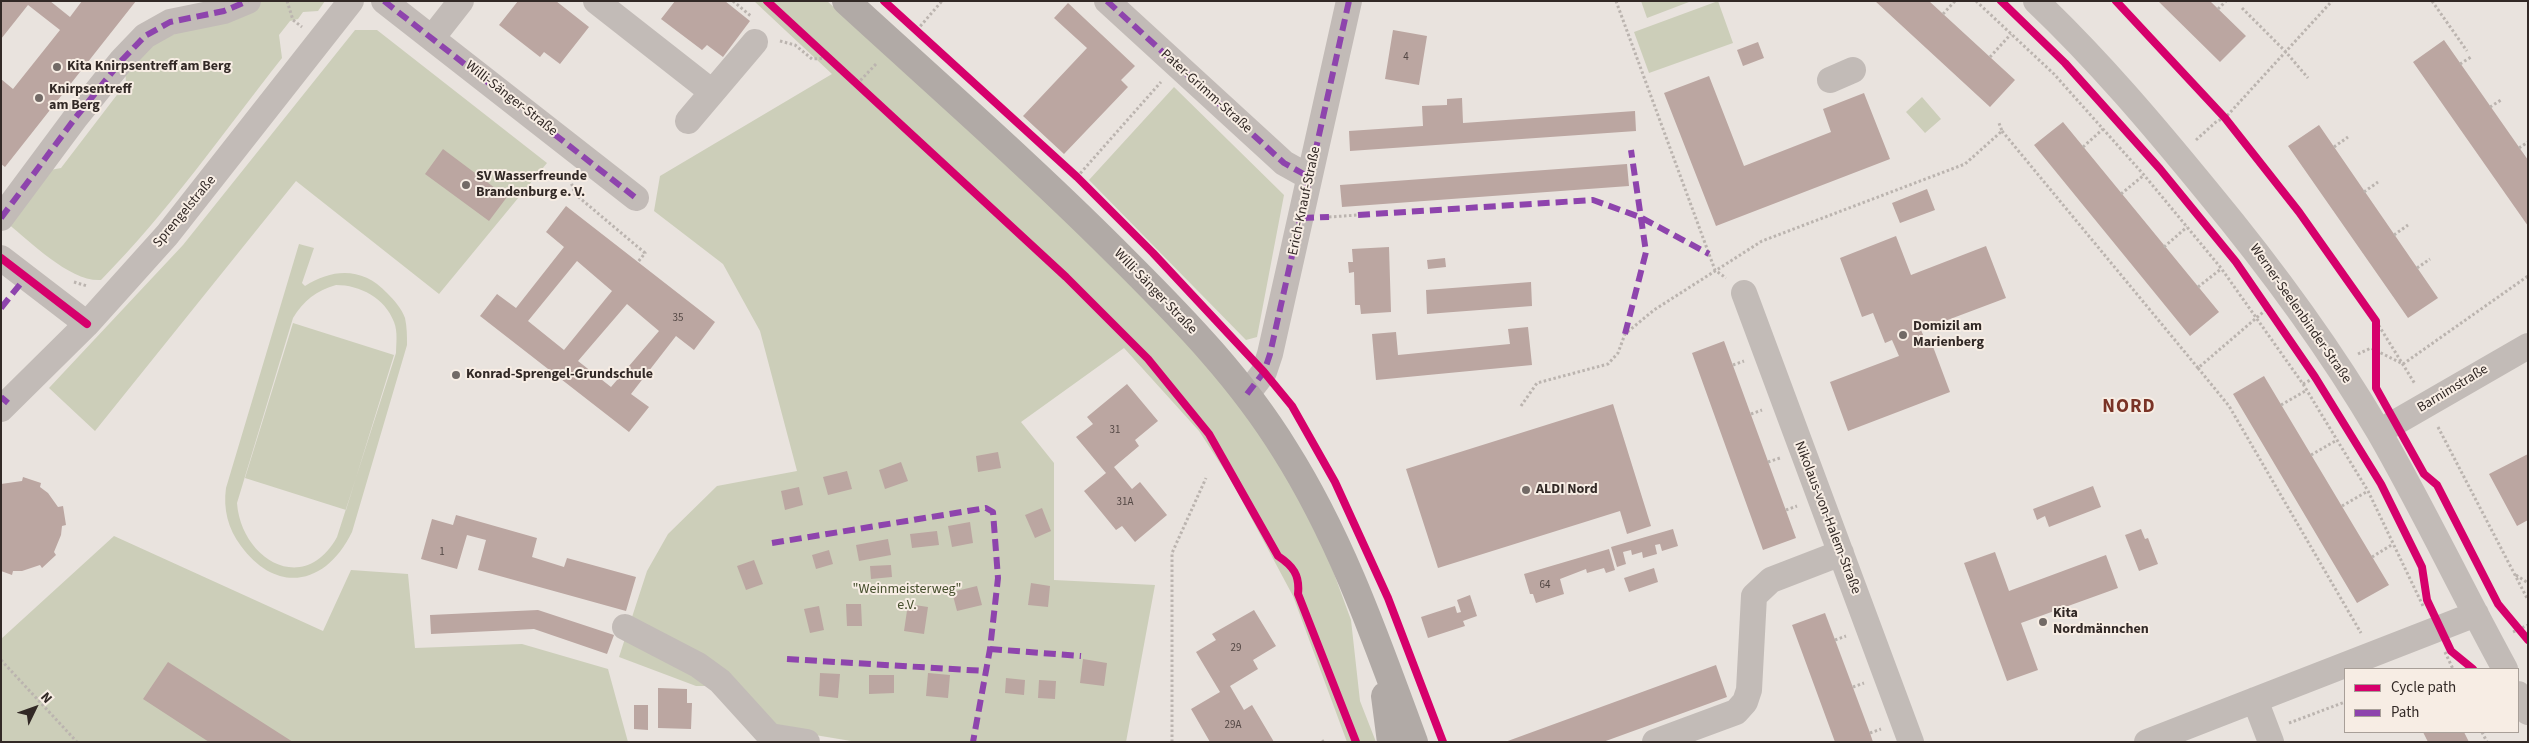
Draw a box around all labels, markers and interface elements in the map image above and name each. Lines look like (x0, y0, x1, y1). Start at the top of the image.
street label: Pater-Grimm-Straße (1157, 47, 1255, 137)
house number: 4 (1403, 51, 1409, 65)
street label: Willi-Sänger-Straße (462, 58, 560, 140)
place label: Kita Knirpsentreff am Berg (67, 59, 231, 75)
marker: Kita Knirpsentreff am Berg (51, 61, 63, 73)
place label: Knirpsentreff am Berg (49, 82, 132, 114)
marker: Knirpsentreff am Berg (33, 92, 45, 104)
street label: Erich-Knauf-Straße (1285, 145, 1325, 257)
place label: SV Wasserfreunde Brandenburg e. V. (476, 169, 587, 202)
street label: Sprengelstraße (150, 173, 220, 251)
marker: SV Wasserfreunde Brandenburg e. V. (460, 179, 472, 191)
street label: Werner-Seelenbinder-Straße (2245, 241, 2355, 387)
street label: Willi-Sänger-Straße (1110, 246, 1200, 338)
house number: 35 (673, 312, 683, 326)
place label: Domizil am Marienberg (1913, 319, 1984, 352)
marker: Domizil am Marienberg (1897, 329, 1909, 341)
street label: Barnimstraße (2414, 361, 2492, 417)
place label: Konrad-Sprengel-Grundschule (466, 367, 653, 383)
marker: Konrad-Sprengel-Grundschule (450, 369, 462, 381)
district label: NORD (2102, 397, 2156, 419)
house number: 31 (1110, 424, 1120, 438)
street label: Nikolaus-von-Halem-Straße (1790, 439, 1864, 597)
place label: ALDI Nord (1536, 482, 1598, 498)
marker: ALDI Nord (1520, 484, 1532, 496)
house number: 31A (1117, 496, 1133, 510)
house number: 1 (439, 546, 445, 560)
house number: 64 (1540, 579, 1550, 593)
park label: "Weinmeisterweg" e.V. (852, 582, 962, 614)
place label: Kita Nordmännchen (2053, 606, 2149, 638)
marker: Kita Nordmännchen (2037, 616, 2049, 628)
house number: 29 (1231, 642, 1241, 656)
legend (2344, 668, 2519, 733)
text: Cycle path (2391, 677, 2456, 698)
north arrow (10, 683, 60, 733)
text: N (36, 688, 57, 708)
text: Path (2391, 702, 2419, 723)
house number: 29A (1225, 719, 1241, 733)

